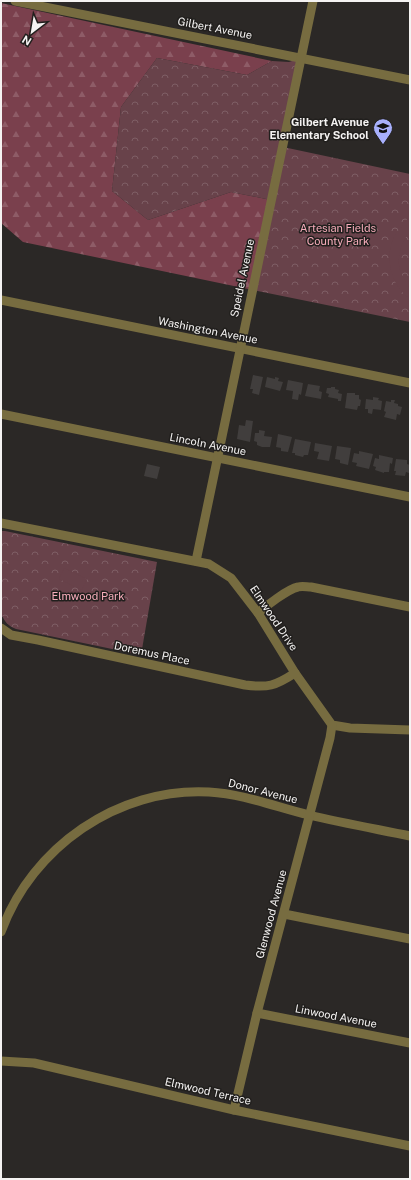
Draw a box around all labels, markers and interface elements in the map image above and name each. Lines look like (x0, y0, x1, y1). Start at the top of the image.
north arrow (12, 12, 52, 52)
street label: Gilbert Avenue (177, 15, 253, 41)
text: N (20, 33, 34, 48)
place label: Gilbert Avenue Elementary School (270, 116, 369, 141)
school or university icon: Gilbert Avenue Elementary School (372, 117, 394, 145)
park label: Artesian Fields County Park (300, 222, 377, 247)
street label: Speidel Avenue (228, 238, 256, 318)
street label: Washington Avenue (157, 314, 259, 346)
street label: Lincoln Avenue (169, 431, 247, 457)
street label: Elmwood Drive (248, 583, 300, 653)
park label: Elmwood Park (52, 590, 124, 602)
street label: Doremus Place (113, 639, 191, 667)
street label: Donor Avenue (227, 777, 299, 805)
street label: Glenwood Avenue (253, 868, 289, 960)
street label: Linwood Avenue (294, 1002, 378, 1030)
street label: Elmwood Terrace (164, 1075, 252, 1107)

